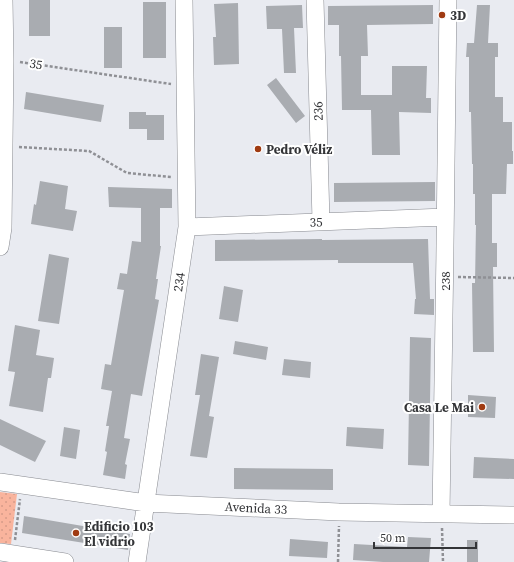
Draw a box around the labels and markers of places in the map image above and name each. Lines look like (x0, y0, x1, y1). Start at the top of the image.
place label: 3D (450, 7, 466, 24)
marker: 3D (437, 10, 447, 20)
place label: Pedro Véliz (266, 141, 332, 158)
marker: Pedro Véliz (253, 144, 263, 154)
place label: Casa Le Mai (404, 399, 474, 416)
marker: Casa Le Mai (477, 402, 487, 412)
place label: Edificio 103 El vidrio (84, 518, 154, 550)
marker: Edificio 103 El vidrio (71, 528, 81, 538)

